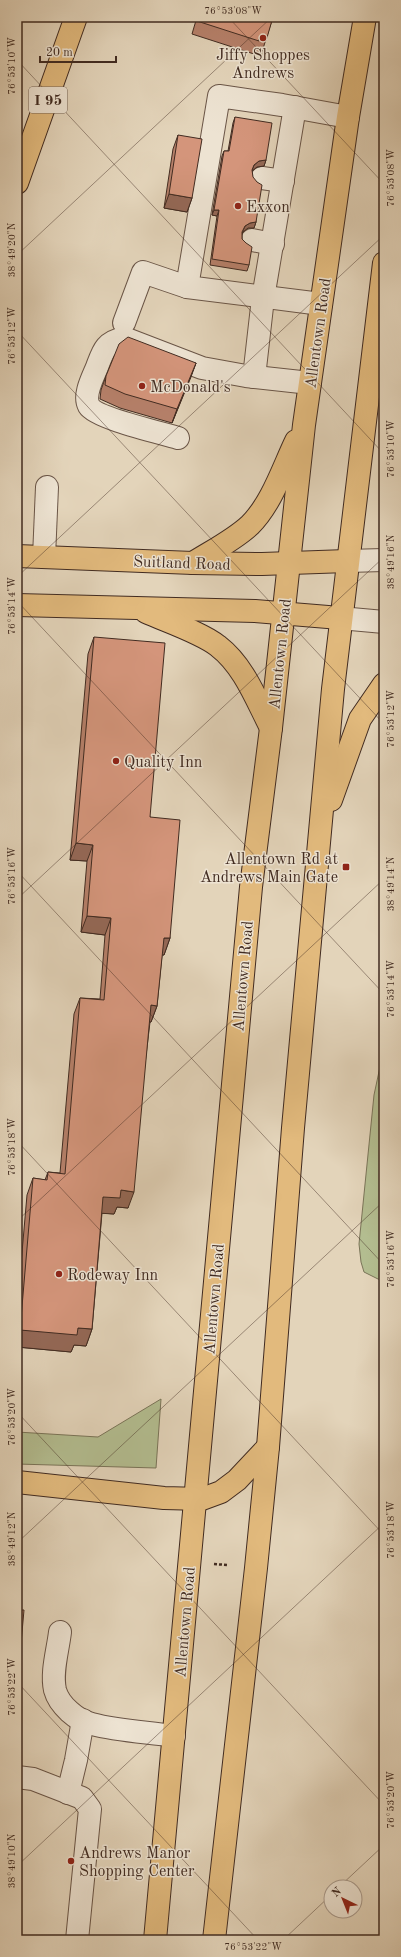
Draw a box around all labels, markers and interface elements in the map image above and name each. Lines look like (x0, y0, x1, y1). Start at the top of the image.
text: 76°53'08"W (204, 6, 262, 16)
marker: Jiffy Shoppes Andrews (258, 33, 268, 43)
text: 76°53'10"W (7, 37, 17, 95)
scale bar (40, 38, 116, 64)
text: 20 m (46, 47, 73, 59)
place label: Jiffy Shoppes Andrews (216, 48, 310, 82)
road number: I 95 (29, 87, 67, 113)
text: 76°53'08"W (386, 149, 396, 207)
place label: Exxon (246, 200, 290, 216)
marker: Exxon (233, 201, 243, 211)
text: 38°49'20"N (7, 222, 17, 277)
street label: Allentown Road (303, 277, 335, 390)
text: 76°53'12"W (7, 307, 17, 365)
place label: McDonald's (150, 380, 231, 396)
marker: McDonald's (137, 381, 147, 391)
text: 76°53'10"W (386, 420, 396, 478)
text: 38°49'16"N (386, 534, 396, 589)
street label: Suitland Road (133, 554, 231, 574)
text: 76°53'14"W (7, 577, 17, 635)
street label: Allentown Road (267, 598, 295, 710)
text: 76°53'12"W (386, 690, 396, 748)
place label: Quality Inn (124, 755, 203, 771)
marker: Quality Inn (111, 756, 121, 766)
text: 76°53'16"W (7, 847, 17, 905)
place label: Allentown Rd at Andrews Main Gate (200, 852, 338, 886)
text: 38°49'14"N (386, 856, 396, 911)
marker: Allentown Rd at Andrews Main Gate (341, 862, 351, 872)
street label: Allentown Road (231, 920, 257, 1032)
text: 76°53'14"W (386, 960, 396, 1018)
text: 76°53'18"W (7, 1118, 17, 1176)
text: 76°53'16"W (386, 1230, 396, 1288)
street label: Allentown Road (202, 1243, 228, 1355)
place label: Rodeway Inn (67, 1268, 159, 1284)
marker: Rodeway Inn (54, 1269, 64, 1279)
text: 76°53'20"W (7, 1388, 17, 1446)
text: 76°53'18"W (386, 1501, 396, 1559)
text: 38°49'12"N (7, 1511, 17, 1566)
street label: Allentown Road (173, 1566, 199, 1678)
text: 76°53'22"W (7, 1658, 17, 1716)
text: 76°53'20"W (386, 1771, 396, 1829)
text: 38°49'10"N (7, 1833, 17, 1888)
place label: Andrews Manor Shopping Center (79, 1846, 195, 1880)
marker: Andrews Manor Shopping Center (66, 1856, 76, 1866)
north arrow (323, 1879, 363, 1919)
text: N (330, 1885, 344, 1900)
text: 76°53'22"W (224, 1942, 282, 1952)

